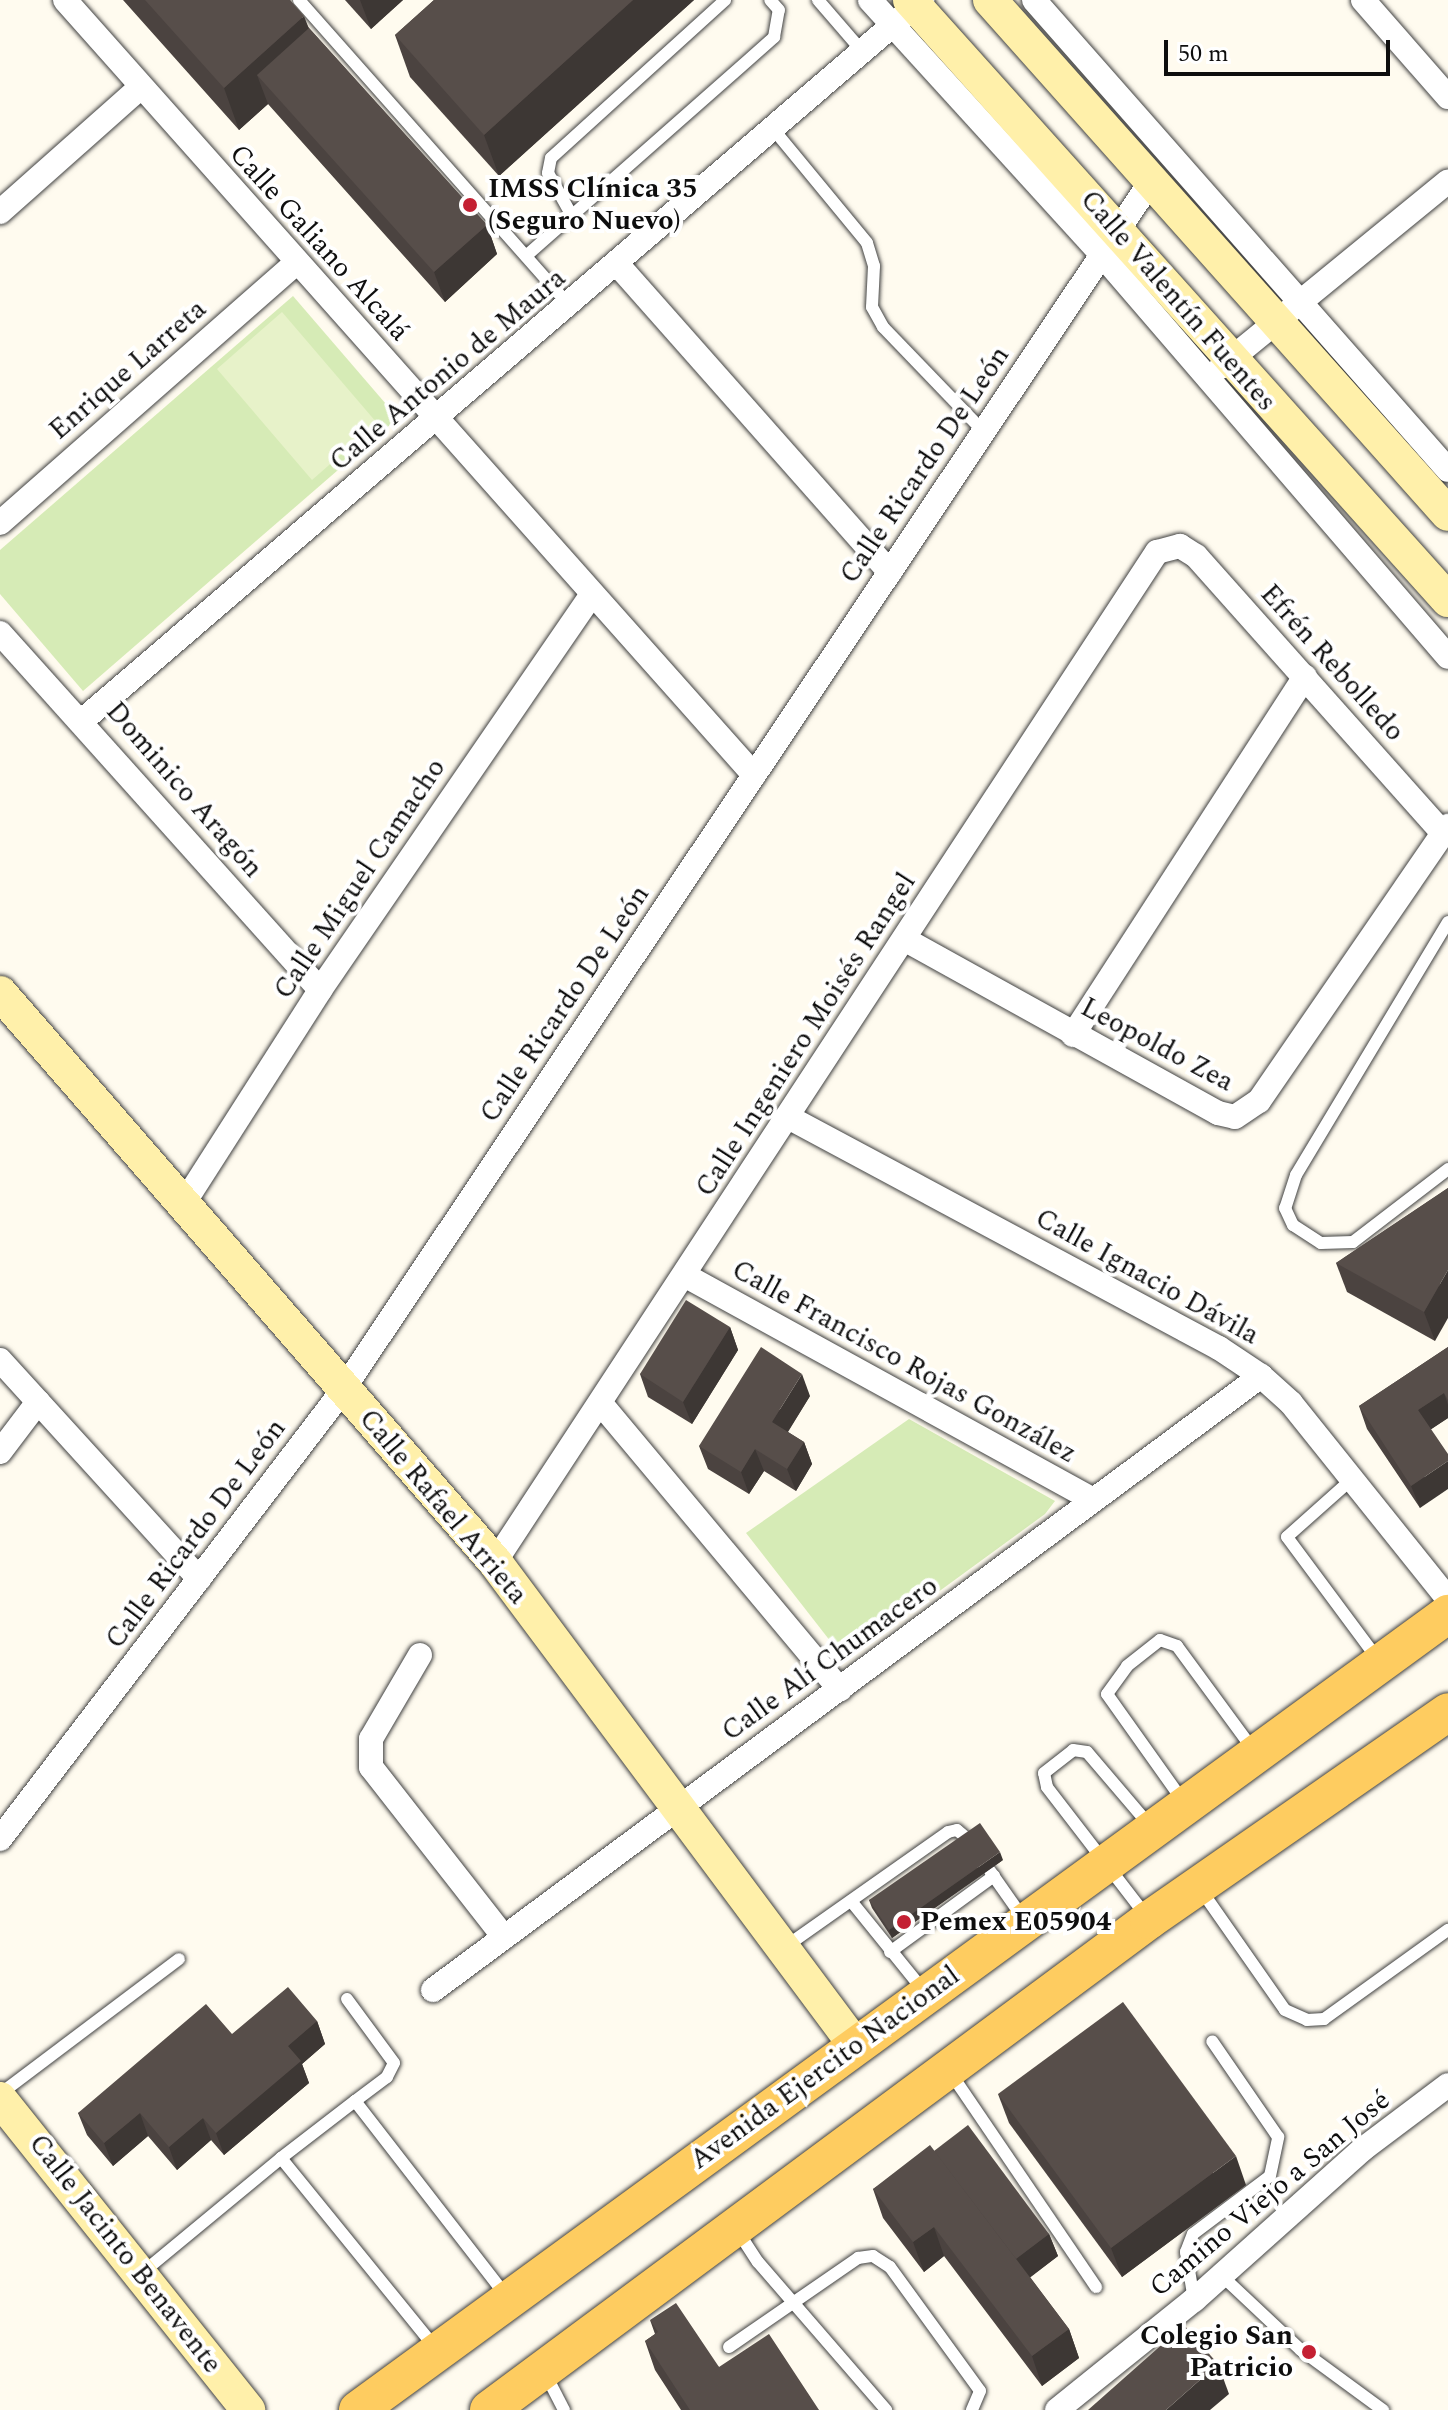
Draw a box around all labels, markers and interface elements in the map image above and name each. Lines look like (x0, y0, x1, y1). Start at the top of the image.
scale bar (1168, 24, 1394, 74)
text: 50 m (1178, 36, 1229, 72)
street label: Calle Galiano Alcalá (222, 138, 416, 348)
place label: IMSS Clínica 35 (Seguro Nuevo) (488, 172, 698, 238)
street label: Calle Valentín Fuentes (1073, 184, 1283, 418)
marker: IMSS Clínica 35 (Seguro Nuevo) (459, 194, 481, 216)
street label: Calle Antonio de Maura (323, 261, 573, 479)
street label: Enrique Larreta (43, 293, 213, 447)
street label: Calle Ricardo De León (833, 340, 1017, 590)
street label: Efrén Rebolledo (1253, 578, 1411, 748)
street label: Dominico Aragón (98, 695, 270, 885)
street label: Calle Miguel Camacho (267, 752, 453, 1006)
street label: Calle Ingeniero Moisés Rangel (689, 867, 923, 1203)
street label: Calle Ricardo De León (473, 879, 657, 1129)
street label: Leopoldo Zea (1075, 991, 1239, 1099)
street label: Calle Ignacio Dávila (1029, 1202, 1265, 1352)
street label: Calle Francisco Rojas González (726, 1253, 1082, 1471)
street label: Calle Rafael Arrieta (352, 1403, 534, 1611)
street label: Calle Ricardo De León (99, 1412, 293, 1656)
street label: Calle Alí Chumacero (715, 1569, 945, 1749)
place label: Pemex E05904 (920, 1905, 1111, 1939)
marker: Pemex E05904 (895, 1913, 913, 1931)
street label: Avenida Ejercito Nacional (684, 1959, 966, 2177)
street label: Camino Viejo a San José (1143, 2084, 1397, 2304)
street label: Calle Jacinto Benavente (21, 2128, 229, 2380)
place label: Colegio San Patricio (1140, 2319, 1293, 2385)
marker: Colegio San Patricio (1300, 2343, 1318, 2361)

